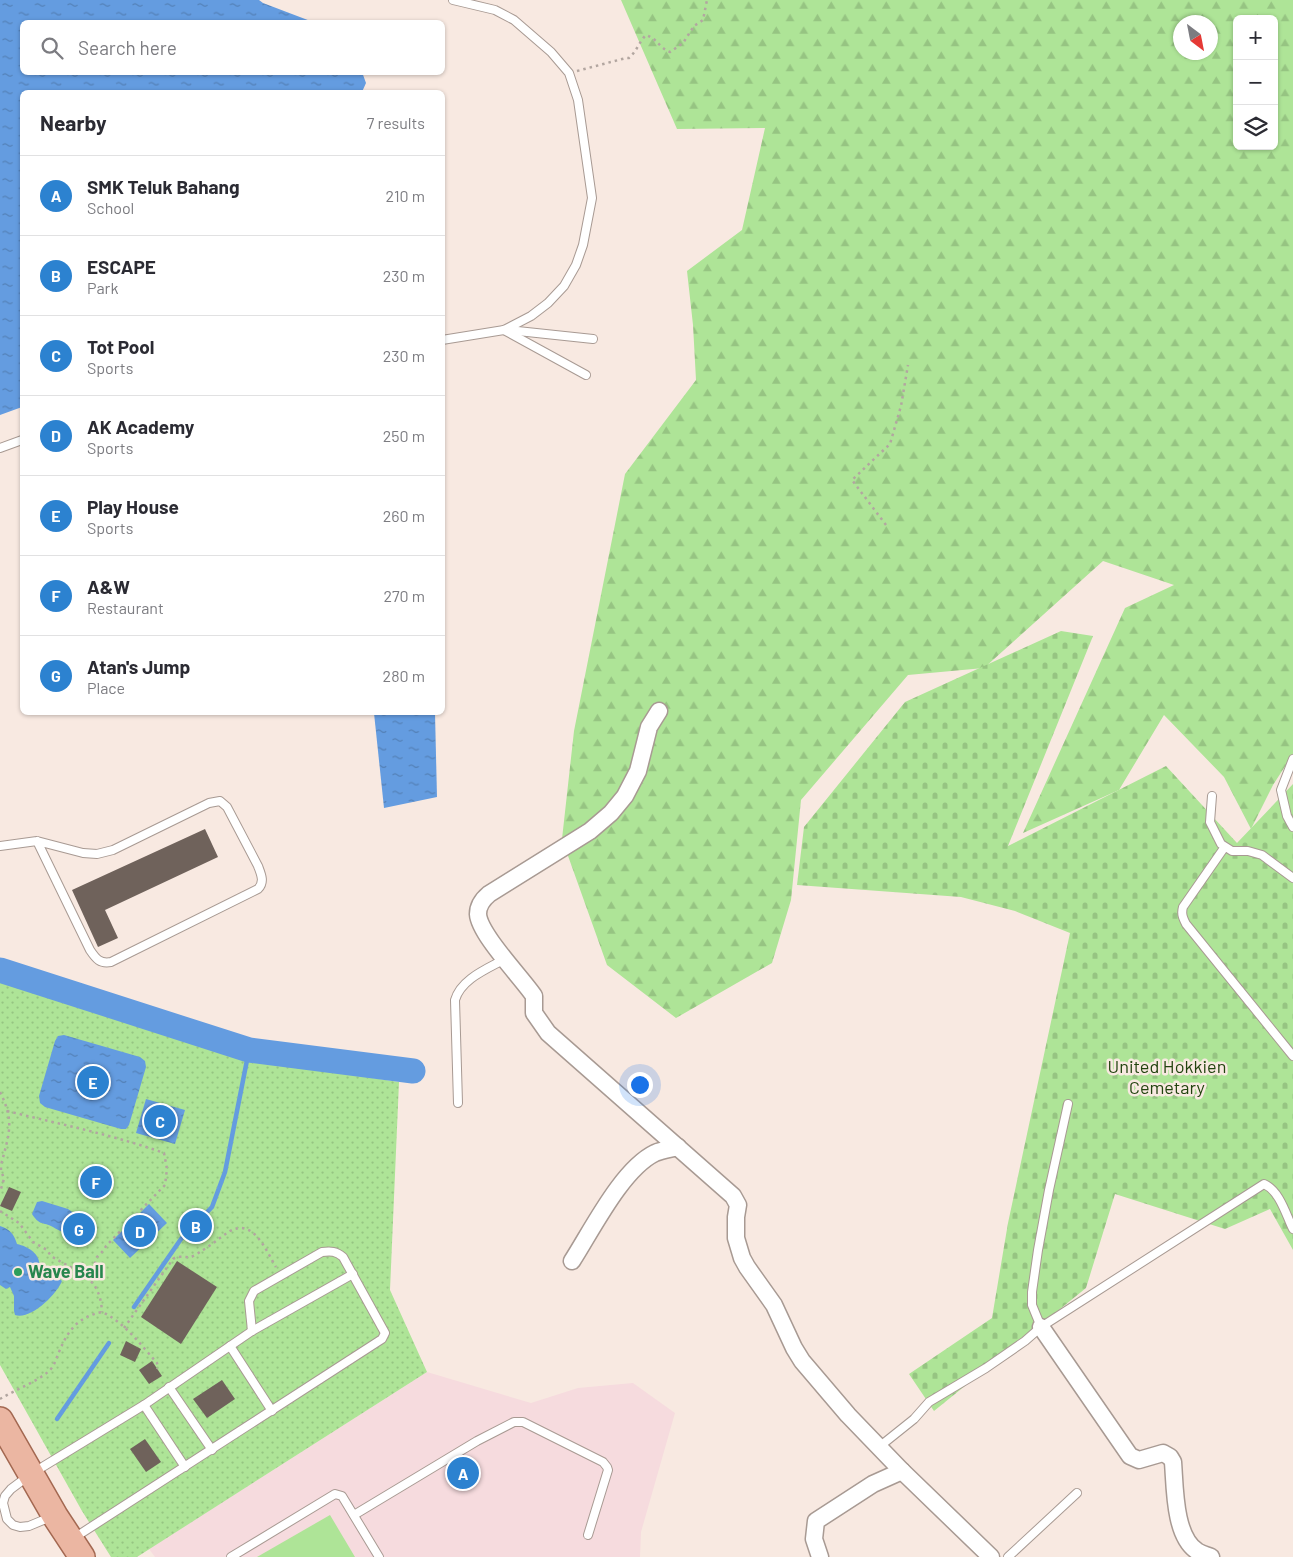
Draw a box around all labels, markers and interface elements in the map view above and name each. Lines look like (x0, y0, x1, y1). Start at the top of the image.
north arrow (1173, 15, 1218, 60)
map controls (1233, 15, 1278, 150)
button: + (1233, 15, 1278, 60)
search box (20, 20, 445, 75)
icon: search (38, 34, 66, 62)
text: Search here (78, 36, 177, 59)
button: − (1233, 60, 1278, 105)
button: layers (1233, 105, 1278, 150)
text: Nearby (40, 110, 106, 135)
text: 7 results (367, 113, 425, 132)
text: SMK Teluk Bahang (87, 175, 240, 198)
text: A (51, 186, 61, 205)
text: 210 m (386, 186, 425, 205)
text: School (87, 198, 134, 217)
text: ESCAPE (87, 255, 156, 278)
text: B (51, 266, 61, 285)
text: 230 m (383, 266, 425, 285)
text: Park (87, 278, 118, 297)
text: Tot Pool (87, 335, 154, 358)
text: C (51, 346, 61, 365)
text: 230 m (383, 346, 425, 365)
text: Sports (87, 358, 133, 377)
text: AK Academy (87, 415, 194, 438)
text: D (51, 426, 61, 445)
text: 250 m (383, 426, 425, 445)
text: Sports (87, 438, 133, 457)
text: Play House (87, 495, 179, 518)
text: E (51, 506, 61, 525)
text: 260 m (383, 506, 425, 525)
text: Sports (87, 518, 133, 537)
text: A&W (87, 575, 130, 598)
text: F (52, 586, 60, 605)
text: 270 m (383, 586, 425, 605)
text: Restaurant (87, 598, 164, 617)
text: Atan's Jump (87, 655, 190, 678)
text: G (51, 666, 61, 685)
text: 280 m (383, 666, 425, 685)
text: Place (87, 678, 125, 697)
park label: United Hokkien Cemetary (1108, 1055, 1226, 1098)
pin: E (77, 1063, 109, 1101)
your location (627, 1072, 653, 1098)
pin: C (144, 1102, 176, 1140)
pin: F (80, 1163, 112, 1201)
pin: B (180, 1207, 212, 1245)
pin: G (63, 1210, 95, 1248)
pin: D (124, 1212, 156, 1250)
place label: Wave Ball (28, 1260, 104, 1282)
marker: Wave Ball (12, 1266, 24, 1278)
pin: A (447, 1454, 479, 1492)

